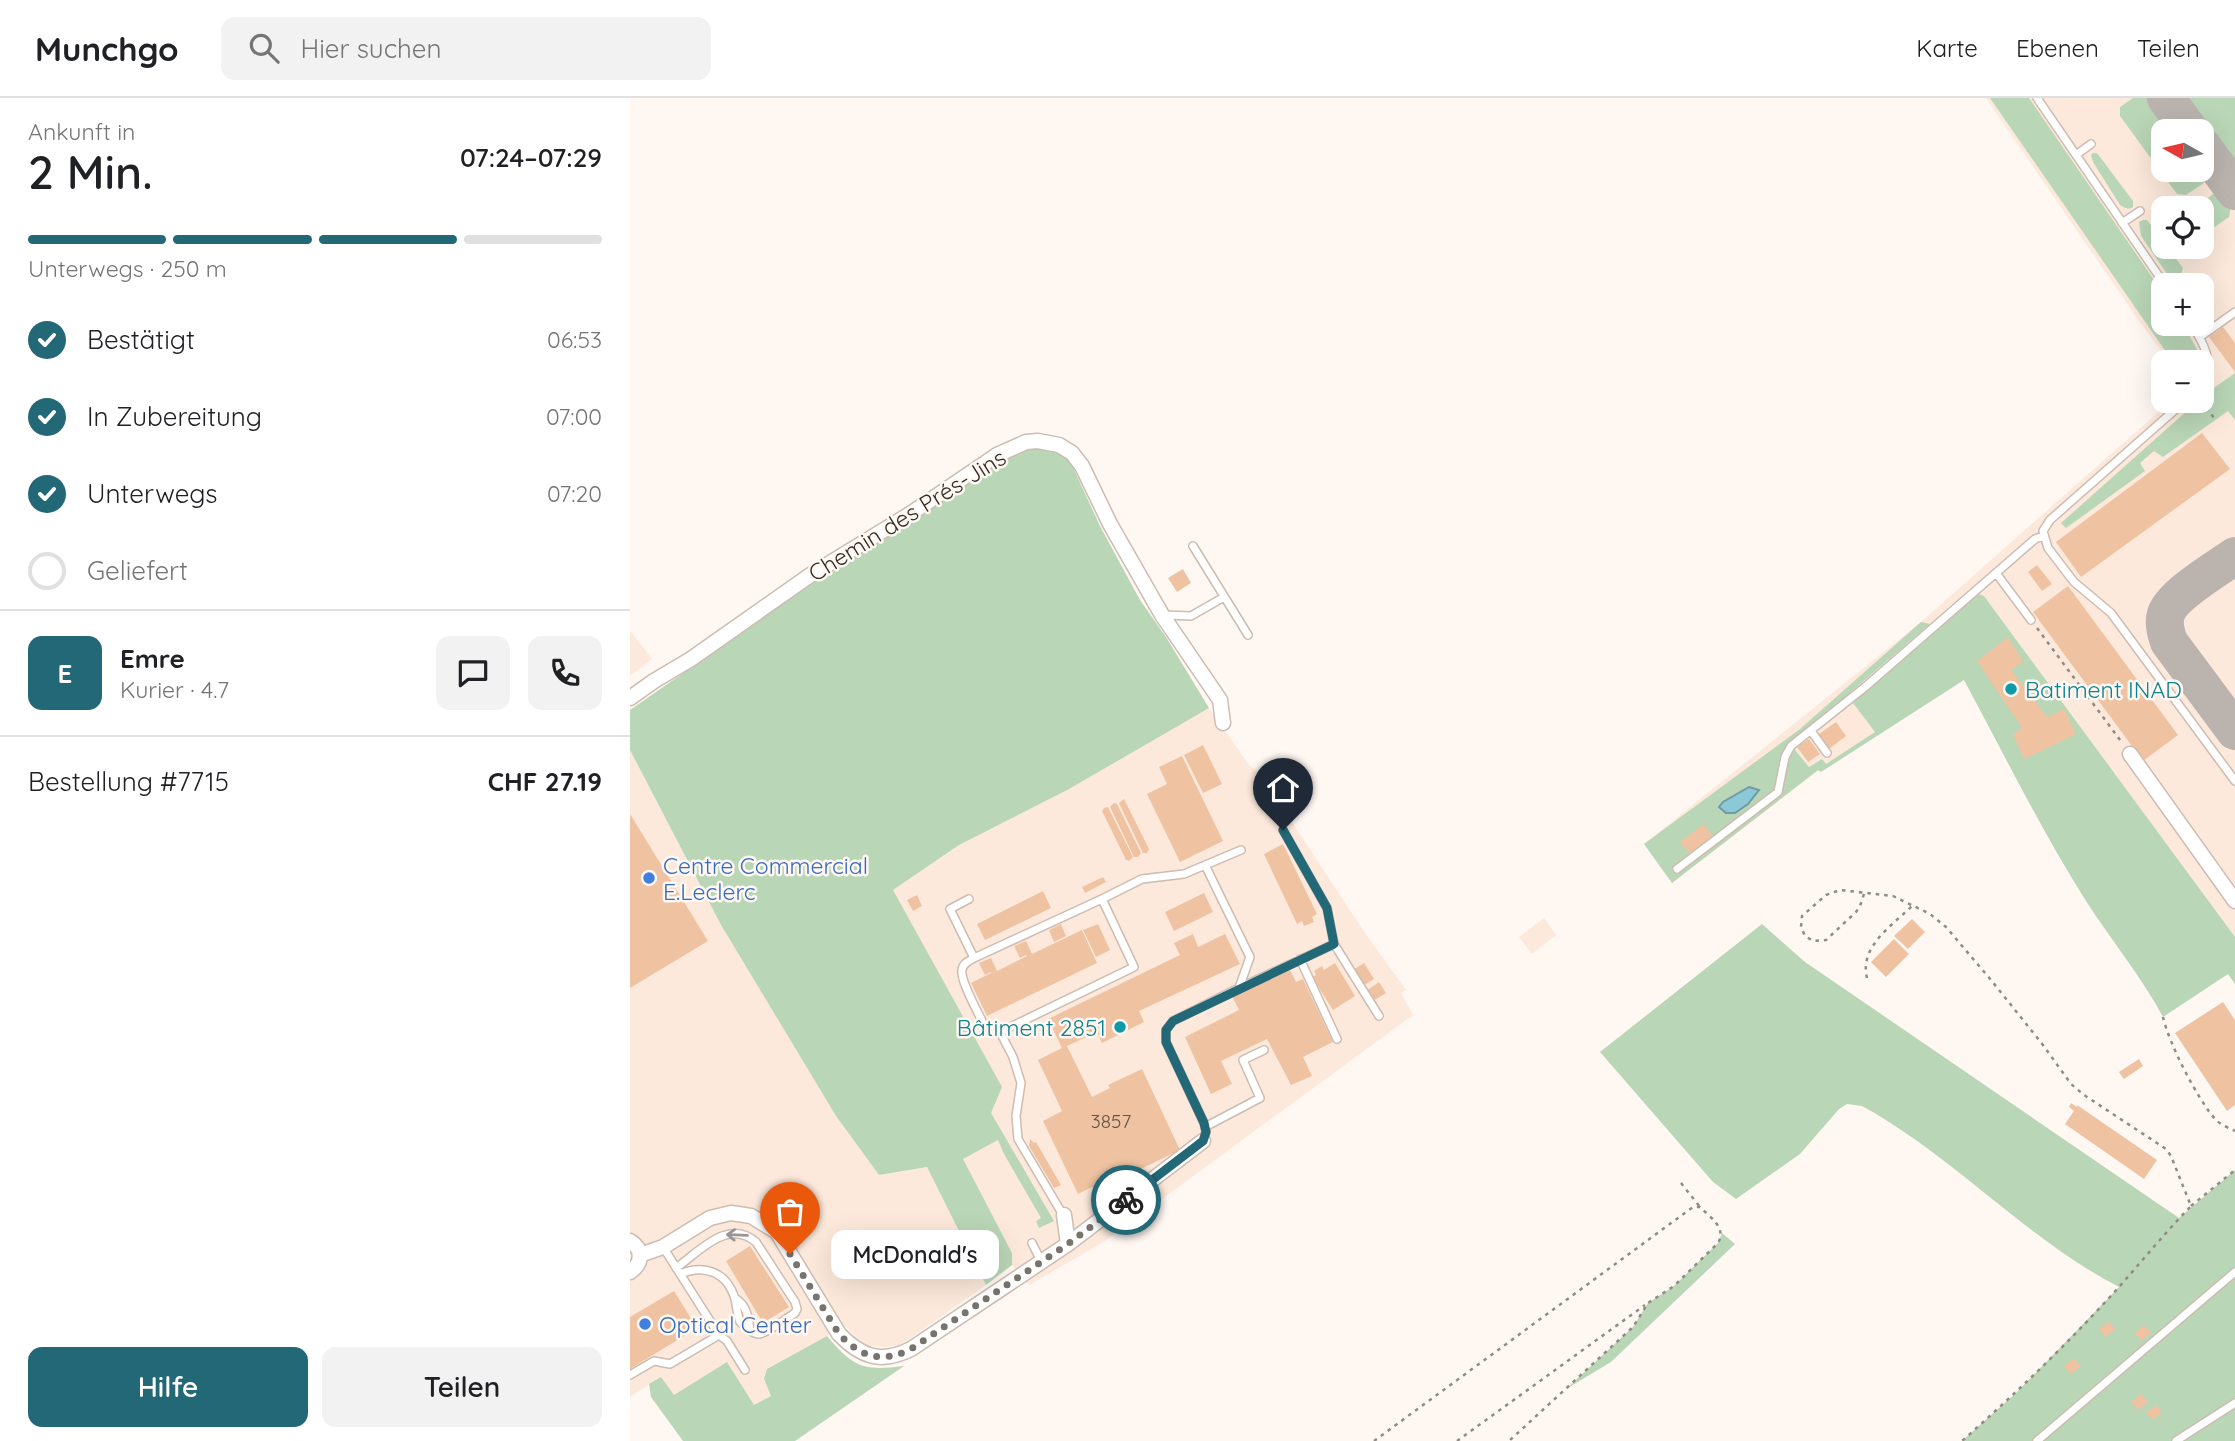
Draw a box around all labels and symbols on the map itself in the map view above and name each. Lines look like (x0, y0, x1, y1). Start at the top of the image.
north arrow (2151, 119, 2214, 182)
street label: Chemin des Prés-Jins (803, 442, 1011, 588)
place label: Batiment INAD (2025, 675, 2182, 704)
marker: Batiment INAD (2003, 681, 2019, 697)
pin (1253, 758, 1313, 830)
place label: Centre Commercial E.Leclerc (663, 851, 868, 906)
marker: Centre Commercial E.Leclerc (641, 870, 657, 886)
place label: Bâtiment 2851 (957, 1013, 1106, 1042)
marker: Bâtiment 2851 (1112, 1019, 1128, 1035)
house number: 3857 (1091, 1109, 1131, 1133)
courier (1091, 1165, 1161, 1235)
pin (760, 1182, 820, 1254)
one-way arrow (725, 1228, 748, 1241)
callout: McDonald's (832, 1230, 1000, 1278)
place label: Optical Center (659, 1310, 812, 1339)
marker: Optical Center (637, 1316, 653, 1332)

